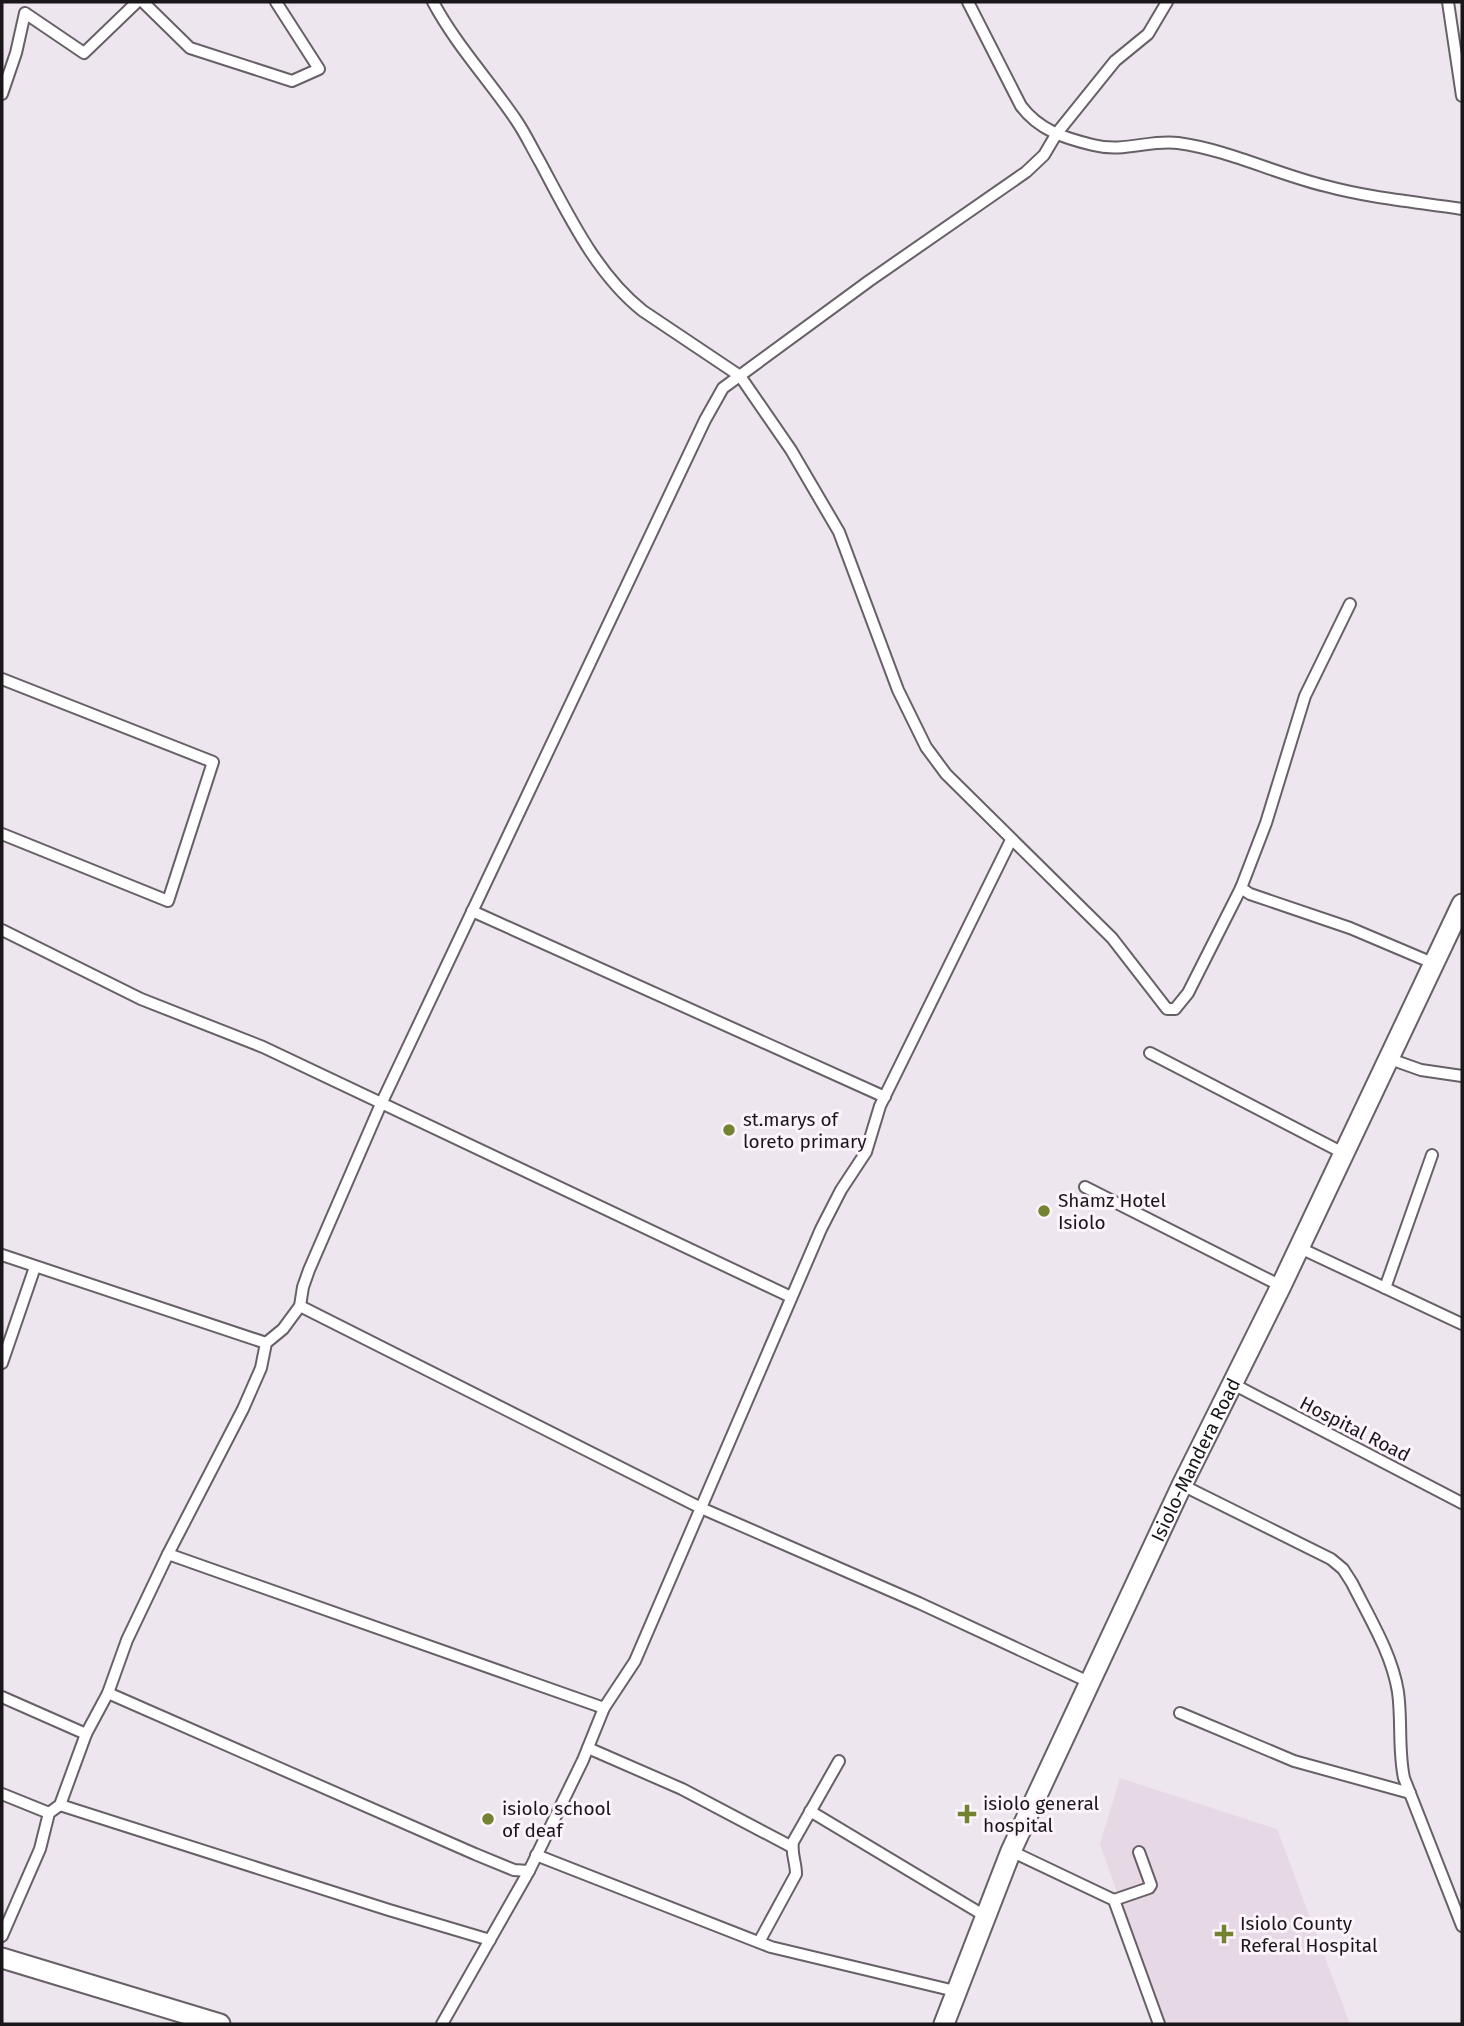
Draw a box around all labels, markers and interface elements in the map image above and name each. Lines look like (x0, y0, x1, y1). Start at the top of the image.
place label: st.marys of loreto primary (743, 1108, 867, 1153)
marker: st.marys of loreto primary (721, 1122, 737, 1138)
place label: Shamz Hotel Isiolo (1058, 1189, 1166, 1234)
marker: Shamz Hotel Isiolo (1036, 1203, 1052, 1219)
street label: Isiolo-Mandera Road (1146, 1374, 1245, 1545)
street label: Hospital Road (1296, 1391, 1414, 1467)
place label: isiolo general hospital (983, 1792, 1100, 1837)
place label: isiolo school of deaf (502, 1797, 612, 1842)
marker: isiolo general hospital (957, 1804, 977, 1824)
marker: isiolo school of deaf (480, 1811, 496, 1827)
place label: Isiolo County Referal Hospital (1240, 1912, 1378, 1957)
marker: Isiolo County Referal Hospital (1214, 1924, 1234, 1944)

